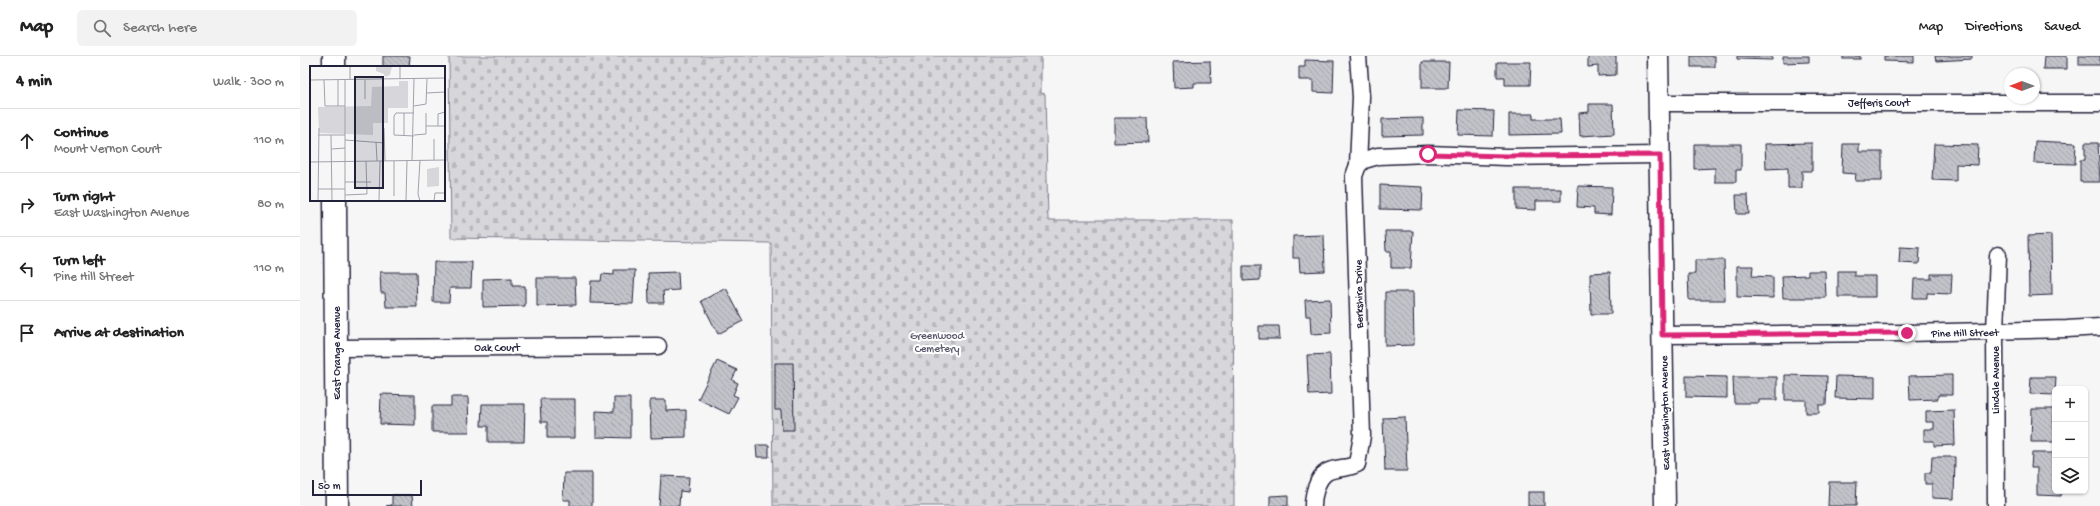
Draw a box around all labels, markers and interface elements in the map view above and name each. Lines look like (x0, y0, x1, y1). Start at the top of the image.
search box (77, 10, 357, 46)
text: Map (20, 16, 53, 39)
icon: search (91, 17, 113, 39)
text: Search here (123, 19, 197, 37)
text: Map (1919, 19, 1943, 36)
text: Directions (1965, 19, 2022, 36)
text: Saved (2044, 19, 2080, 36)
inset map (310, 66, 445, 201)
north arrow (2004, 68, 2040, 104)
text: 4 min (16, 72, 52, 92)
text: Walk · 300 m (213, 75, 284, 90)
street label: Jefferis Court (1848, 97, 1912, 110)
text: Continue (54, 124, 108, 142)
icon: ahead (16, 130, 38, 152)
text: 110 m (254, 133, 284, 148)
text: Mount Vernon Court (54, 142, 161, 157)
route start (1419, 145, 1437, 163)
text: Turn right (54, 188, 114, 206)
icon: right (16, 194, 38, 216)
text: 80 m (257, 197, 284, 212)
text: East Washington Avenue (54, 206, 189, 221)
text: Turn left (54, 252, 105, 270)
icon: left (16, 258, 38, 280)
street label: Berkshire Drive (1353, 259, 1367, 329)
text: 110 m (254, 261, 284, 276)
text: Pine Hill Street (54, 270, 134, 285)
street label: East Orange Avenue (332, 306, 344, 400)
icon: arrive (16, 322, 38, 344)
text: Arrive at destination (54, 324, 184, 342)
route end (1898, 324, 1916, 342)
street label: Pine Hill Street (1930, 327, 2000, 341)
park label: Greenwood Cemetery (910, 331, 965, 356)
street label: Oak Court (474, 343, 521, 355)
street label: Lindale Avenue (1991, 346, 2003, 414)
street label: East Washington Avenue (1659, 355, 1673, 470)
map controls (2052, 386, 2088, 494)
button: + (2052, 386, 2088, 422)
button: − (2052, 422, 2088, 458)
button: layers (2052, 458, 2088, 494)
scale bar (312, 478, 422, 497)
text: 50 m (318, 481, 340, 493)

